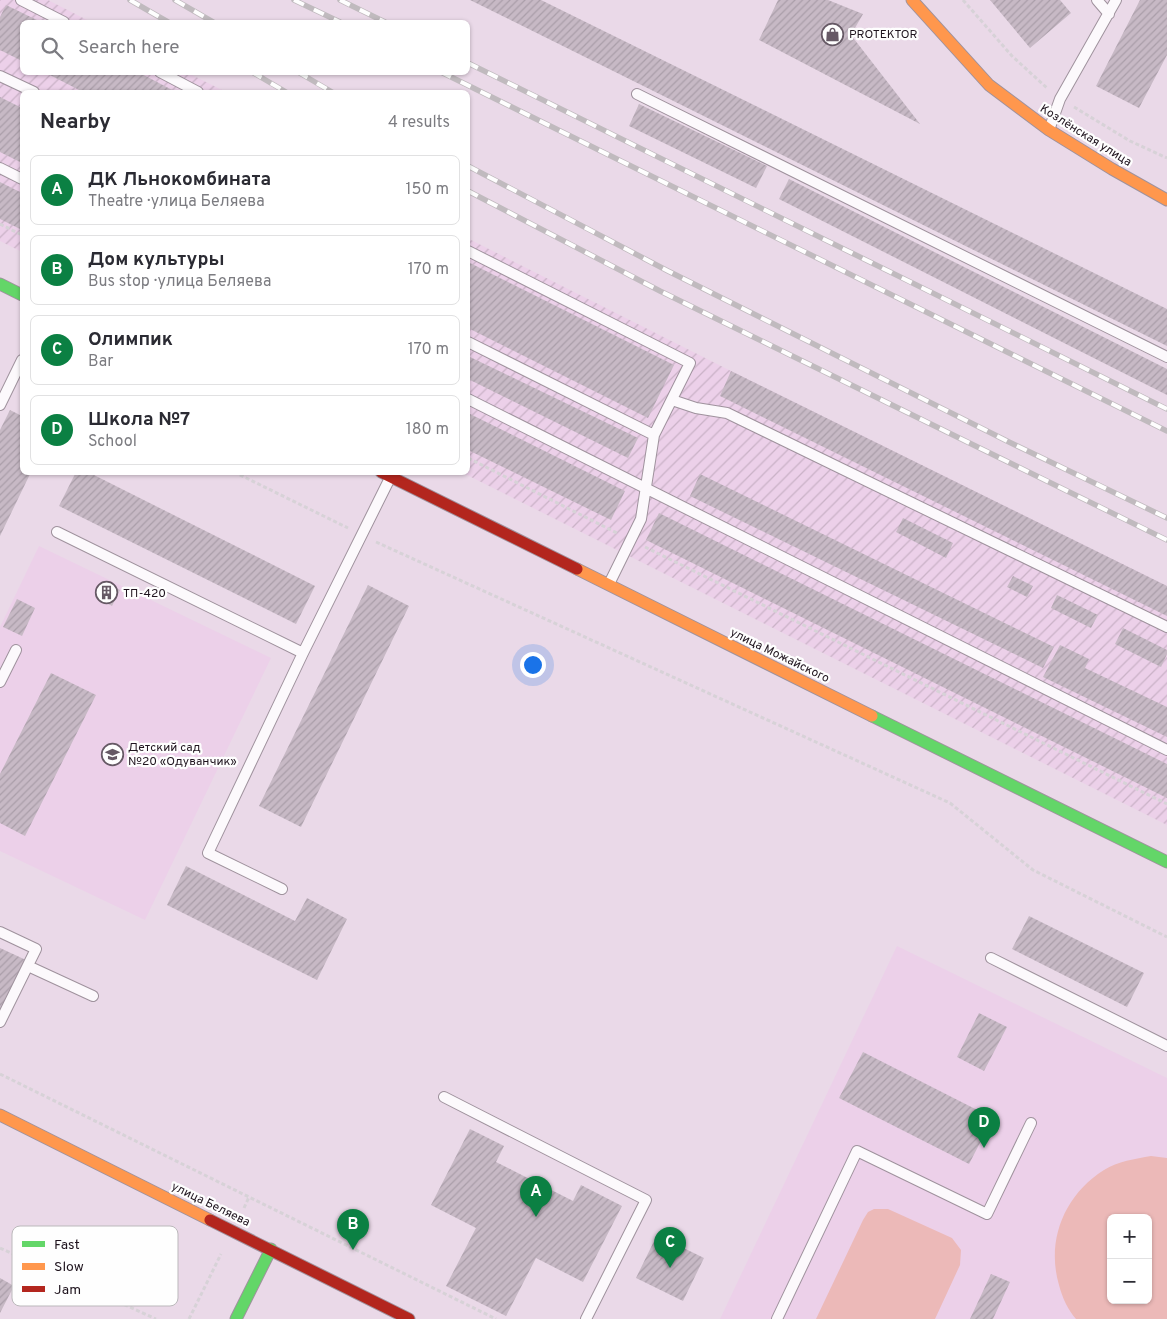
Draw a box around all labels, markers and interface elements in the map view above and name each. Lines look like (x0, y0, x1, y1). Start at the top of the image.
search box (20, 20, 470, 75)
shop icon: PROTEKTOR (821, 22, 845, 46)
place label: PROTEKTOR (849, 27, 918, 43)
icon: search (38, 34, 66, 62)
text: Search here (78, 36, 180, 60)
street label: Козлёнская улица (1037, 101, 1134, 171)
text: Nearby (40, 109, 111, 136)
text: 4 results (388, 113, 450, 133)
text: ДК Льнокомбината (88, 168, 271, 192)
text: A (51, 180, 63, 200)
text: 150 m (406, 180, 449, 200)
text: Theatre · улица Беляева (88, 192, 265, 212)
text: Дом культуры (88, 248, 224, 272)
text: B (51, 260, 63, 280)
text: 170 m (408, 260, 449, 280)
text: Bus stop · улица Беляева (88, 272, 271, 292)
text: Олимпик (88, 328, 173, 352)
text: C (52, 340, 62, 360)
text: 170 m (408, 340, 449, 360)
text: Bar (88, 352, 114, 372)
text: Школа №7 (88, 408, 190, 432)
text: D (51, 420, 63, 440)
text: 180 m (406, 420, 449, 440)
text: School (88, 432, 137, 452)
building icon: ТП-420 (95, 581, 119, 605)
place label: ТП-420 (123, 586, 166, 602)
street label: улица Можайского (727, 625, 832, 687)
your location (520, 652, 546, 678)
place label: Детский сад №20 «Одуванчик» (128, 740, 237, 770)
school or university icon: Детский сад №20 «Одуванчик» (100, 742, 124, 766)
pin: D (968, 1107, 1000, 1148)
pin: A (520, 1176, 552, 1217)
street label: улица Беляева (169, 1179, 253, 1231)
pin: B (337, 1209, 369, 1250)
map controls (1107, 1214, 1152, 1304)
button: + (1107, 1214, 1152, 1259)
legend (12, 1226, 178, 1306)
pin: C (654, 1227, 686, 1268)
text: Fast (54, 1237, 80, 1254)
text: Slow (54, 1259, 84, 1276)
button: − (1107, 1259, 1152, 1304)
text: Jam (54, 1282, 81, 1299)

